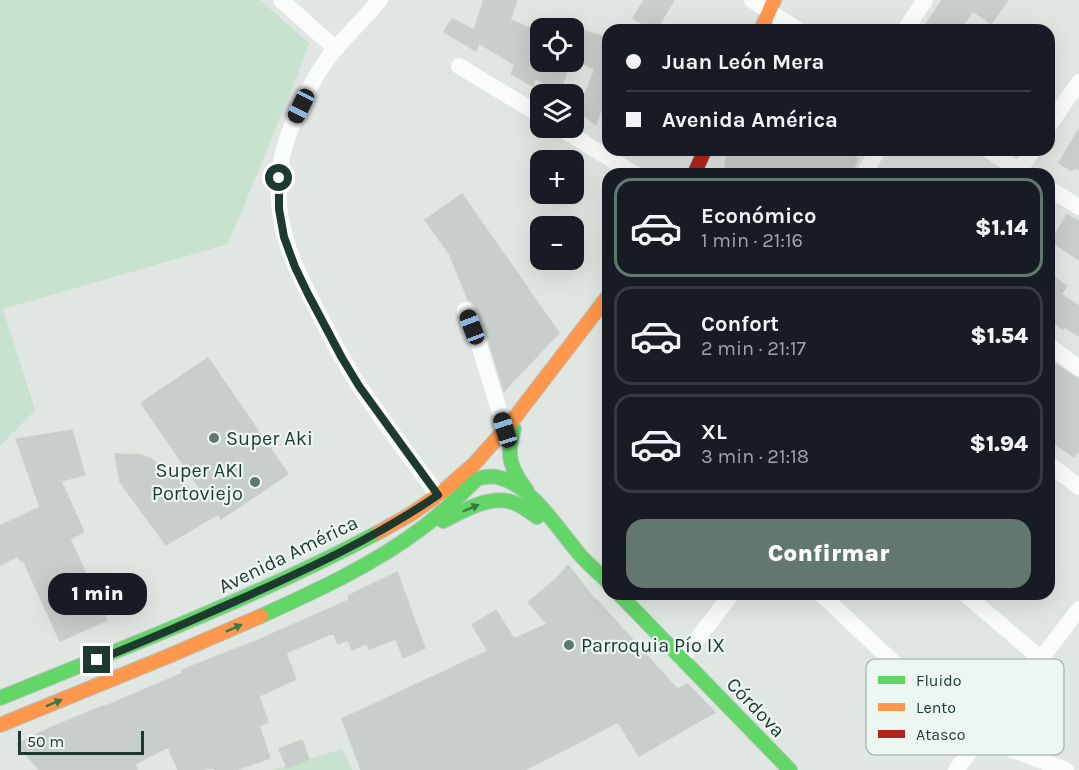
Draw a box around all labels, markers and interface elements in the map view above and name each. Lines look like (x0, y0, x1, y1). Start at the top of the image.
map controls (530, 18, 584, 270)
button: locate (530, 18, 584, 72)
text: Juan León Mera (662, 49, 824, 75)
button: layers (530, 84, 584, 138)
car (285, 86, 317, 126)
text: Avenida América (662, 107, 838, 133)
button: + (530, 150, 584, 204)
route start (265, 164, 292, 191)
icon: car (629, 201, 683, 255)
text: Económico (701, 203, 816, 229)
text: $1.14 (975, 215, 1028, 241)
button: − (530, 216, 584, 270)
text: 1 min · 21:16 (701, 229, 803, 252)
car (457, 307, 487, 347)
icon: car (629, 309, 683, 363)
text: Confort (701, 311, 779, 337)
text: $1.54 (970, 323, 1028, 349)
text: 2 min · 21:17 (701, 337, 806, 360)
car (491, 410, 519, 450)
icon: car (629, 417, 683, 471)
text: XL (701, 419, 727, 445)
place label: Super Aki (226, 427, 313, 450)
marker: Super Aki (207, 431, 221, 445)
text: $1.94 (969, 431, 1028, 457)
text: 3 min · 21:18 (701, 445, 809, 468)
place label: Super AKI Portoviejo (152, 459, 243, 505)
marker: Super AKI Portoviejo (248, 475, 262, 489)
one-way arrow (462, 504, 479, 513)
street label: Avenida América (215, 511, 362, 598)
button: Confirmar (626, 519, 1031, 588)
callout: 1 min (48, 573, 146, 615)
text: 1 min (71, 582, 124, 605)
one-way arrow (226, 623, 244, 633)
place label: Parroquia Pío IX (581, 634, 725, 657)
marker: Parroquia Pío IX (562, 638, 576, 652)
route end (83, 646, 110, 673)
legend (866, 659, 1064, 755)
text: Fluido (916, 671, 962, 690)
street label: Córdova (722, 673, 790, 742)
one-way arrow (45, 698, 63, 707)
text: Lento (916, 698, 956, 717)
text: Atasco (916, 725, 965, 744)
scale bar (18, 728, 144, 756)
text: 50 m (27, 732, 64, 751)

